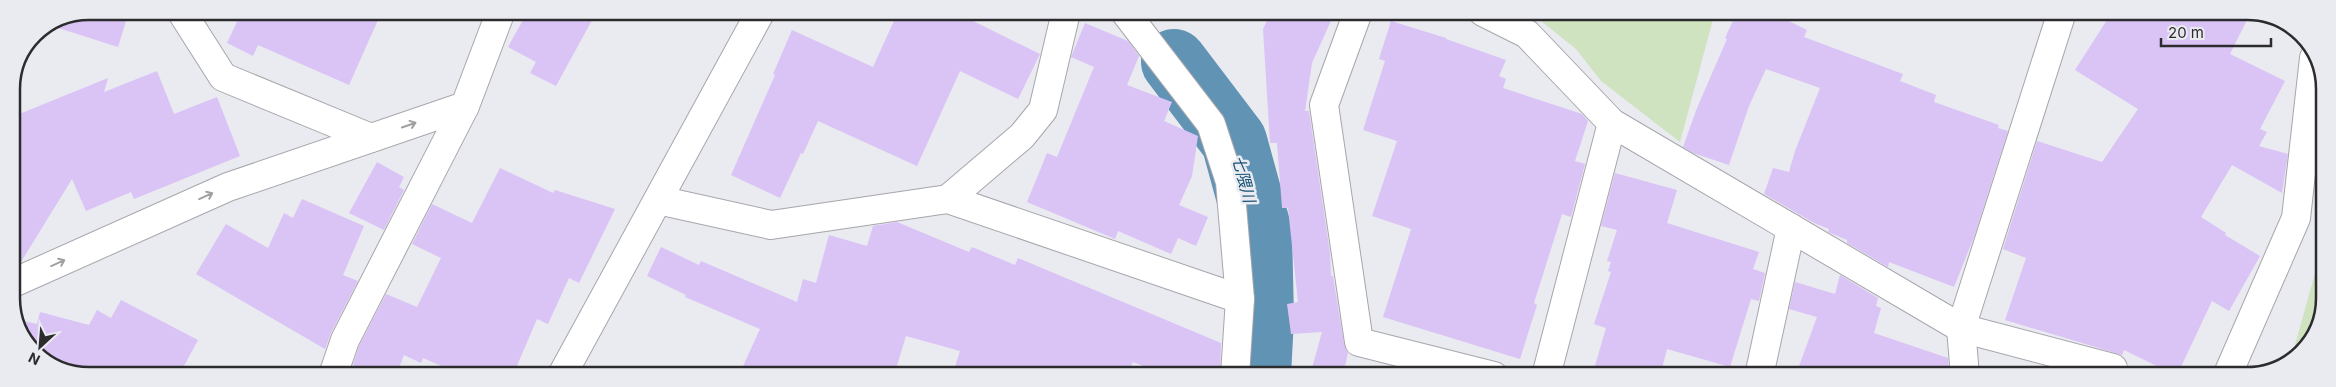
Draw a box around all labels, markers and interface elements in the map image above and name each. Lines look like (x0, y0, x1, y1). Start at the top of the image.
scale bar (2161, 15, 2271, 47)
text: 20 m (2168, 23, 2204, 42)
one-way arrow (400, 120, 416, 129)
water label: 七隈川 (1228, 153, 1260, 207)
one-way arrow (198, 191, 213, 201)
one-way arrow (50, 258, 65, 268)
north arrow (15, 322, 65, 372)
text: N (26, 349, 43, 369)

